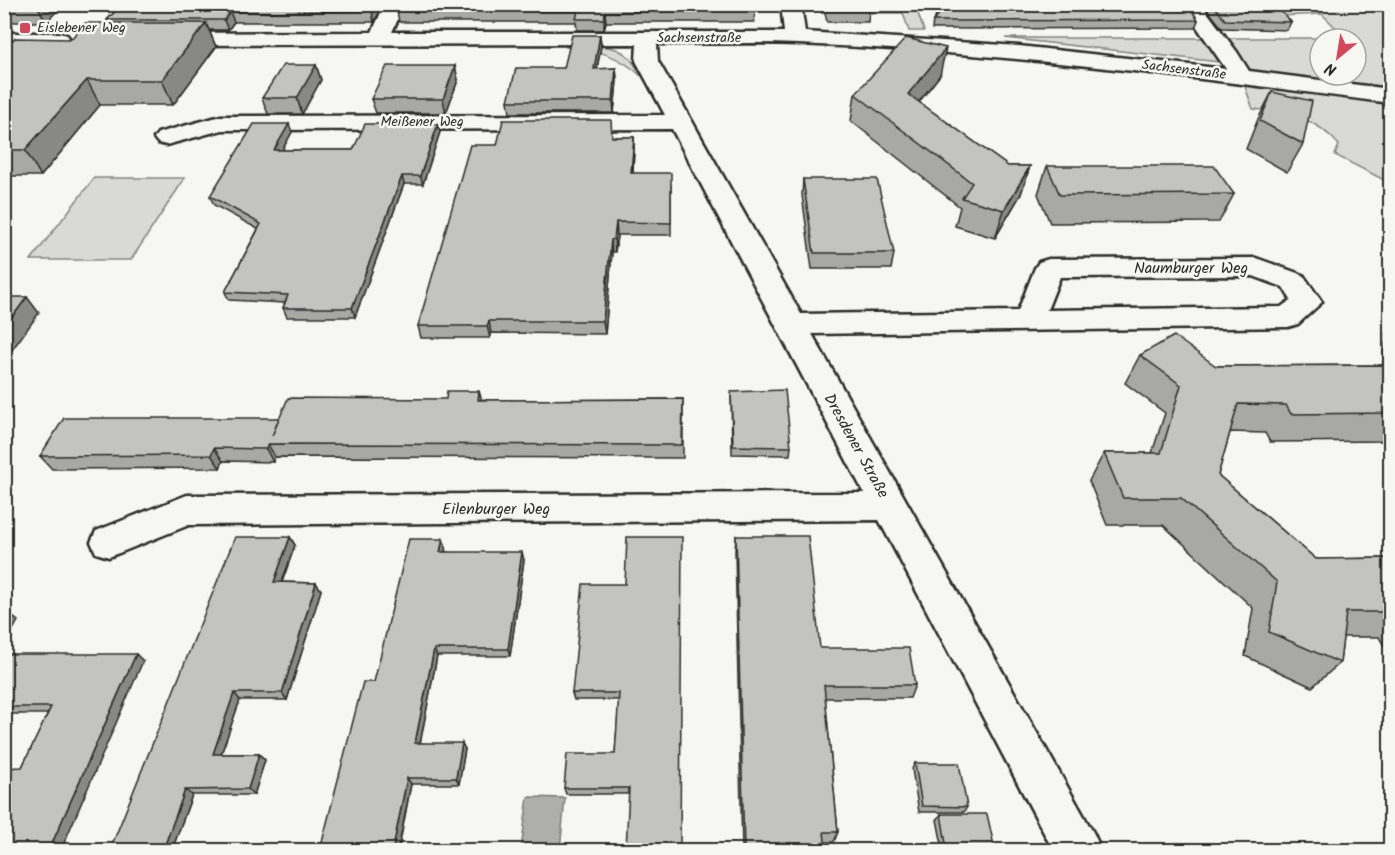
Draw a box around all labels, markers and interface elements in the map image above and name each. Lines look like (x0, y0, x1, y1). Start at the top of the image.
place label: Eislebener Weg (37, 17, 126, 39)
marker: Eislebener Weg (18, 21, 32, 35)
street label: Sachsenstraße (657, 27, 742, 49)
north arrow (1308, 27, 1368, 87)
street label: Sachsenstraße (1141, 54, 1228, 86)
text: N (1321, 55, 1342, 82)
street label: Meißener Weg (380, 111, 464, 133)
street label: Naumburger Weg (1134, 256, 1248, 281)
street label: Dresdener Straße (817, 389, 895, 503)
street label: Eilenburger Weg (442, 497, 550, 522)

